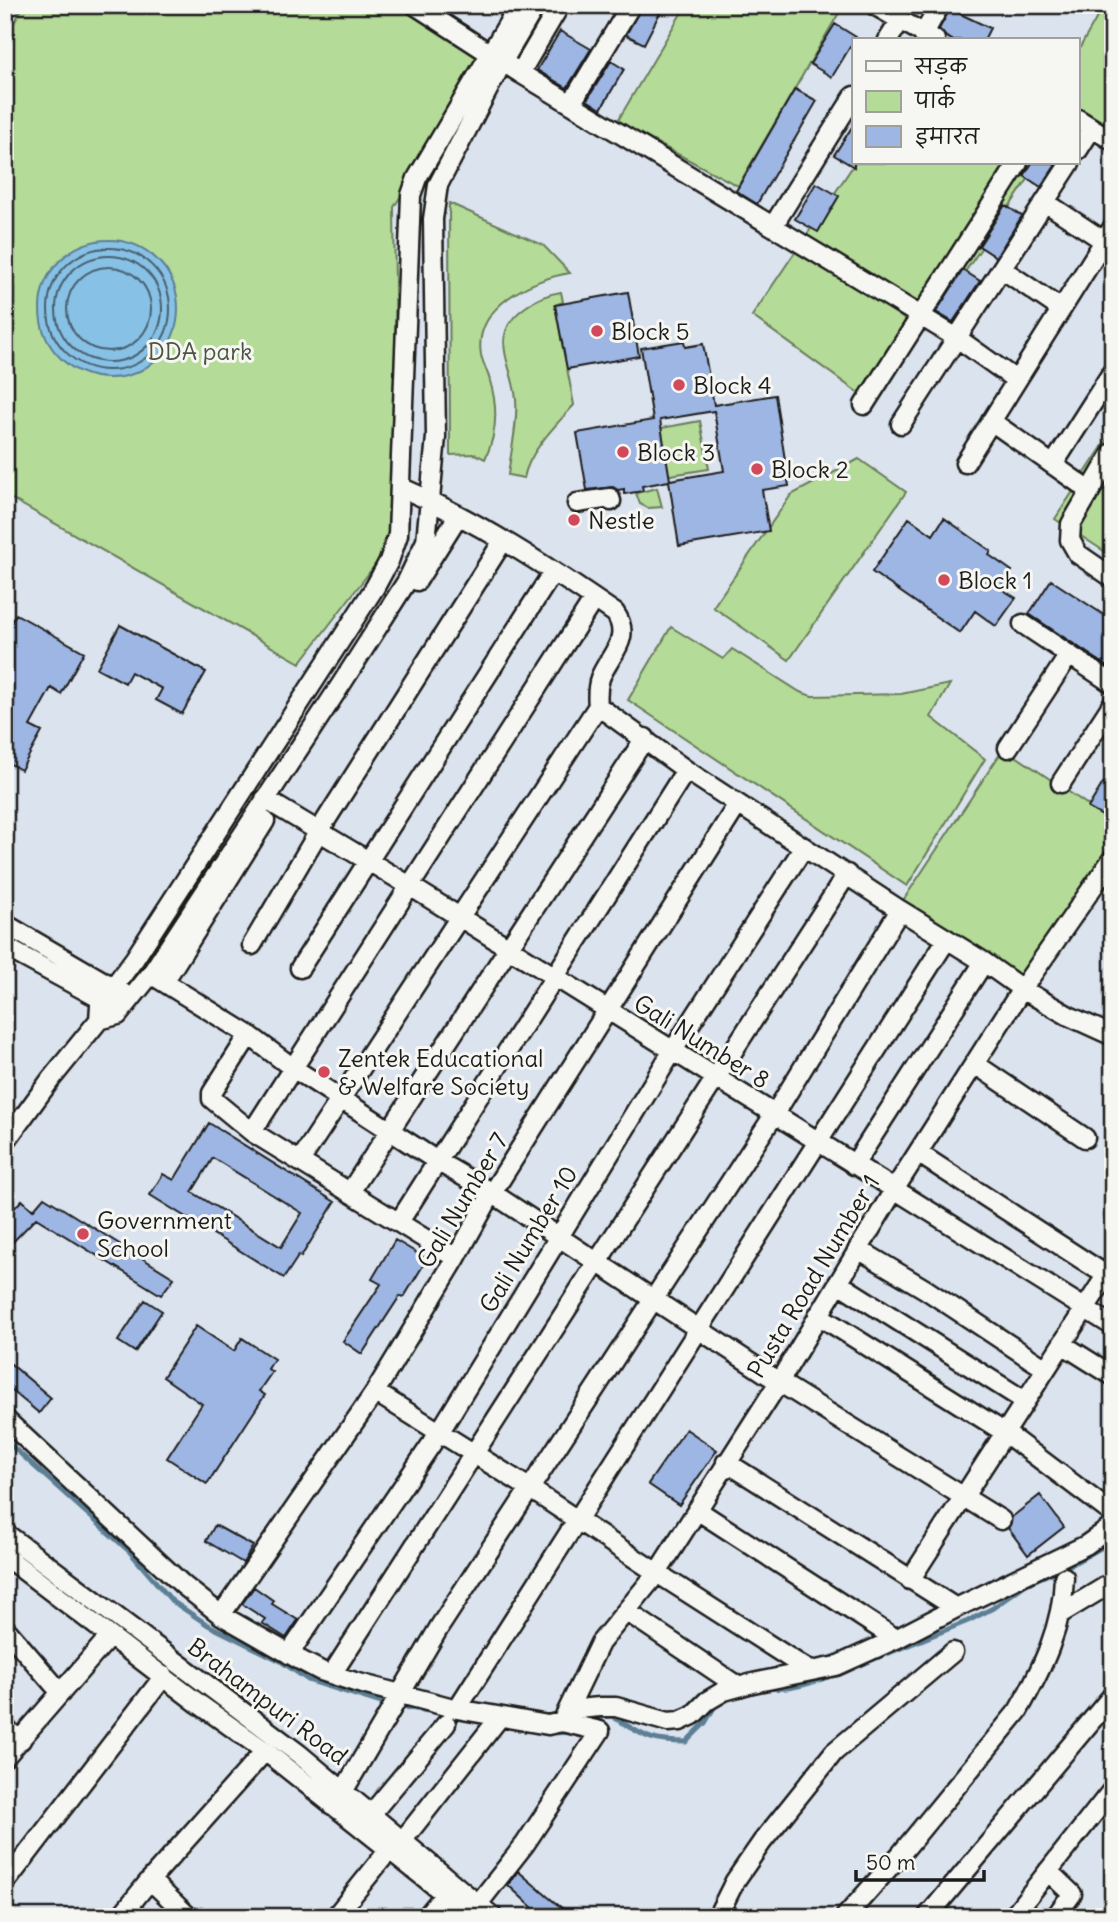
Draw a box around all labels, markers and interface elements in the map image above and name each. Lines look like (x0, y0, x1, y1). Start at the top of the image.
legend (852, 38, 1080, 164)
text: सड़क (914, 53, 968, 80)
text: पार्क (914, 84, 956, 114)
text: इमारत (915, 123, 981, 150)
place label: Block 5 (611, 316, 690, 346)
marker: Block 5 (589, 323, 605, 339)
park label: DDA park (148, 336, 252, 366)
place label: Block 4 (693, 370, 772, 400)
marker: Block 4 (671, 377, 687, 393)
place label: Block 3 (637, 437, 715, 467)
marker: Block 3 (615, 444, 631, 460)
place label: Block 2 (771, 454, 849, 484)
marker: Block 2 (749, 461, 765, 477)
place label: Nestle (588, 505, 655, 535)
marker: Nestle (566, 512, 582, 528)
place label: Block 1 (958, 565, 1032, 595)
marker: Block 1 (936, 572, 952, 588)
street label: Gali Number 8 (629, 987, 775, 1095)
place label: Zentek Educational & Welfare Society (338, 1043, 544, 1101)
marker: Zentek Educational & Welfare Society (316, 1064, 332, 1080)
street label: Gali Number 7 (410, 1127, 514, 1273)
street label: Gali Number 10 (472, 1160, 584, 1318)
street label: Pusta Road Number 1 (741, 1169, 885, 1383)
place label: Government School (97, 1205, 232, 1263)
marker: Government School (75, 1226, 91, 1242)
street label: Brahampuri Road (182, 1631, 354, 1771)
scale bar (856, 1838, 983, 1882)
text: 50 m (866, 1849, 915, 1876)

